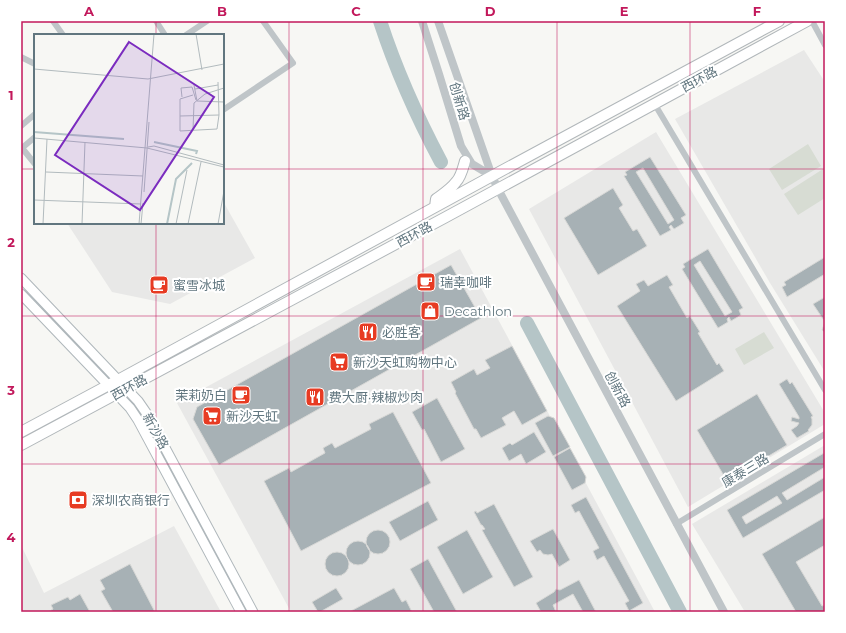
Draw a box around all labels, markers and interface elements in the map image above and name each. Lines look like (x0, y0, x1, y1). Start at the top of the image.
text: A (83, 3, 95, 19)
text: B (217, 3, 227, 19)
text: C (351, 3, 361, 19)
text: D (485, 3, 496, 19)
text: E (620, 3, 629, 19)
text: F (753, 3, 761, 19)
inset map (34, 34, 224, 224)
street label: 西环路 (678, 63, 720, 95)
street label: 创新路 (447, 80, 473, 122)
text: 1 (8, 87, 14, 103)
street label: 西环路 (393, 218, 435, 250)
text: 2 (7, 234, 15, 250)
cafe icon: 瑞幸咖啡 (415, 271, 437, 293)
cafe icon: 蜜雪冰城 (148, 274, 170, 296)
place label: 瑞幸咖啡 (440, 274, 492, 290)
place label: 蜜雪冰城 (173, 277, 225, 293)
shop icon: Decathlon (419, 300, 441, 322)
place label: Decathlon (444, 303, 512, 319)
restaurant icon: 必胜客 (357, 321, 379, 343)
place label: 必胜客 (382, 324, 421, 340)
supermarket icon: 新沙天虹购物中心 (328, 351, 350, 373)
place label: 新沙天虹购物中心 (353, 354, 457, 370)
street label: 创新路 (602, 368, 634, 410)
street label: 西环路 (108, 371, 150, 403)
text: 3 (6, 382, 15, 398)
cafe icon: 茉莉奶白 (230, 384, 252, 406)
restaurant icon: 费大厨·辣椒炒肉 (304, 386, 326, 408)
place label: 茉莉奶白 (175, 387, 227, 403)
place label: 费大厨·辣椒炒肉 (329, 389, 423, 405)
supermarket icon: 新沙天虹 (201, 405, 223, 427)
place label: 新沙天虹 (226, 408, 278, 424)
street label: 新沙路 (140, 410, 172, 452)
street label: 康泰三路 (719, 450, 771, 490)
bank icon: 深圳农商银行 (67, 489, 89, 511)
place label: 深圳农商银行 (92, 492, 170, 508)
text: 4 (7, 529, 16, 545)

